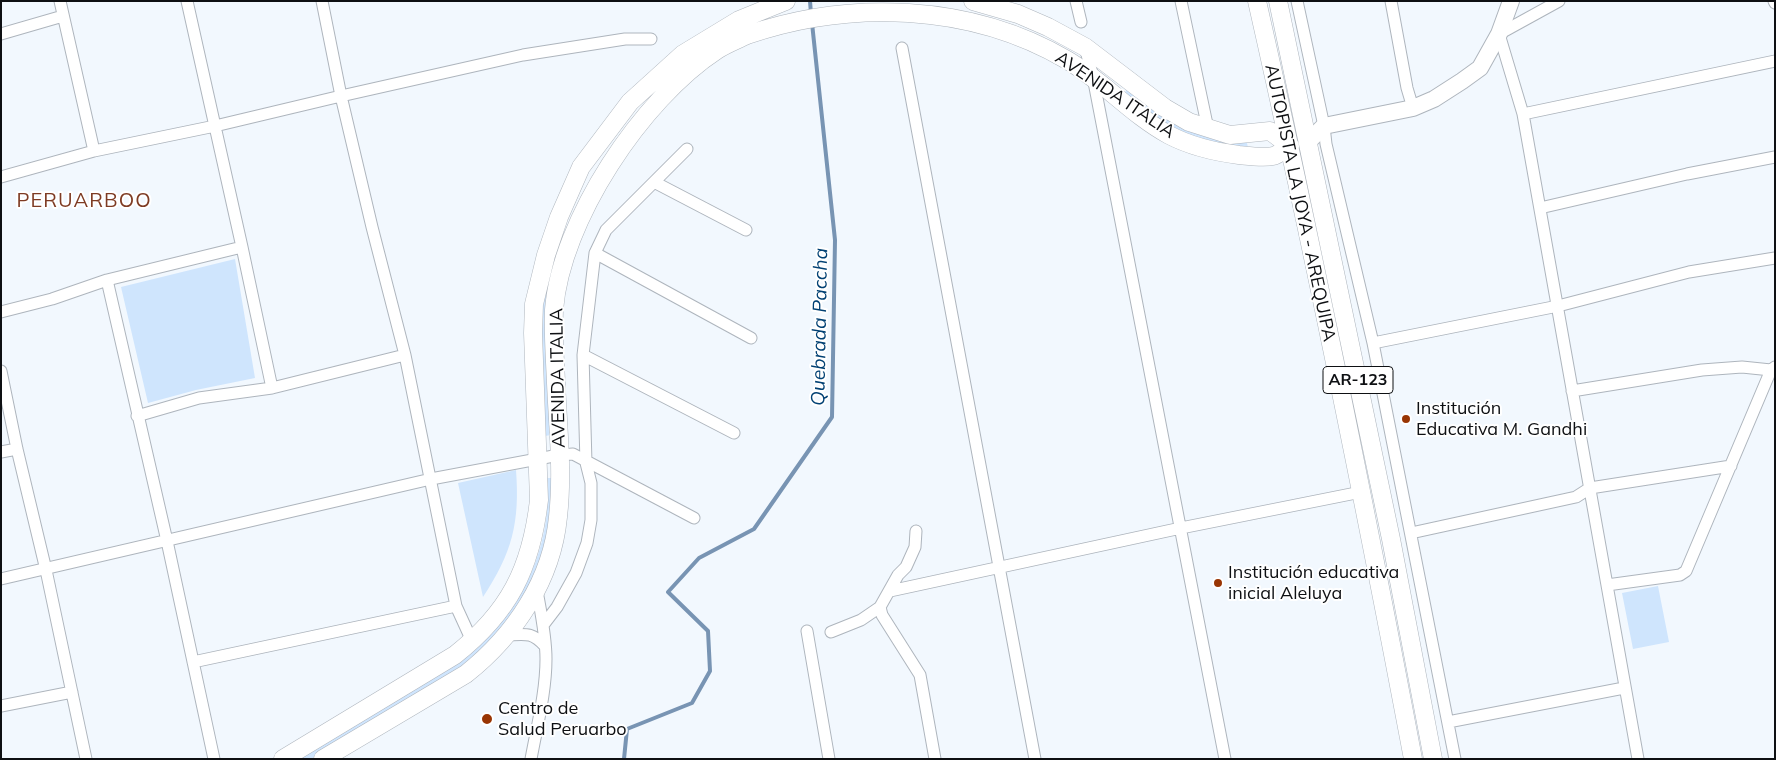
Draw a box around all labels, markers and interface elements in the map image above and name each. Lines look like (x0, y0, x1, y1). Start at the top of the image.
street label: AVENIDA ITALIA (1051, 47, 1179, 143)
street label: AUTOPISTA LA JOYA - AREQUIPA (1260, 62, 1340, 344)
district label: PERUARBOO (15, 189, 153, 213)
water label: Quebrada Paccha (807, 248, 833, 406)
street label: AVENIDA ITALIA (546, 308, 570, 448)
road number: AR-123 (1323, 366, 1393, 394)
place label: Institución Educativa M. Gandhi (1416, 398, 1587, 440)
marker: Institución Educativa M. Gandhi (1400, 413, 1412, 425)
place label: Institución educativa inicial Aleluya (1228, 562, 1399, 604)
marker: Institución educativa inicial Aleluya (1212, 577, 1224, 589)
place label: Centro de Salud Peruarbo (498, 698, 627, 741)
marker: Centro de Salud Peruarbo (480, 712, 494, 726)

